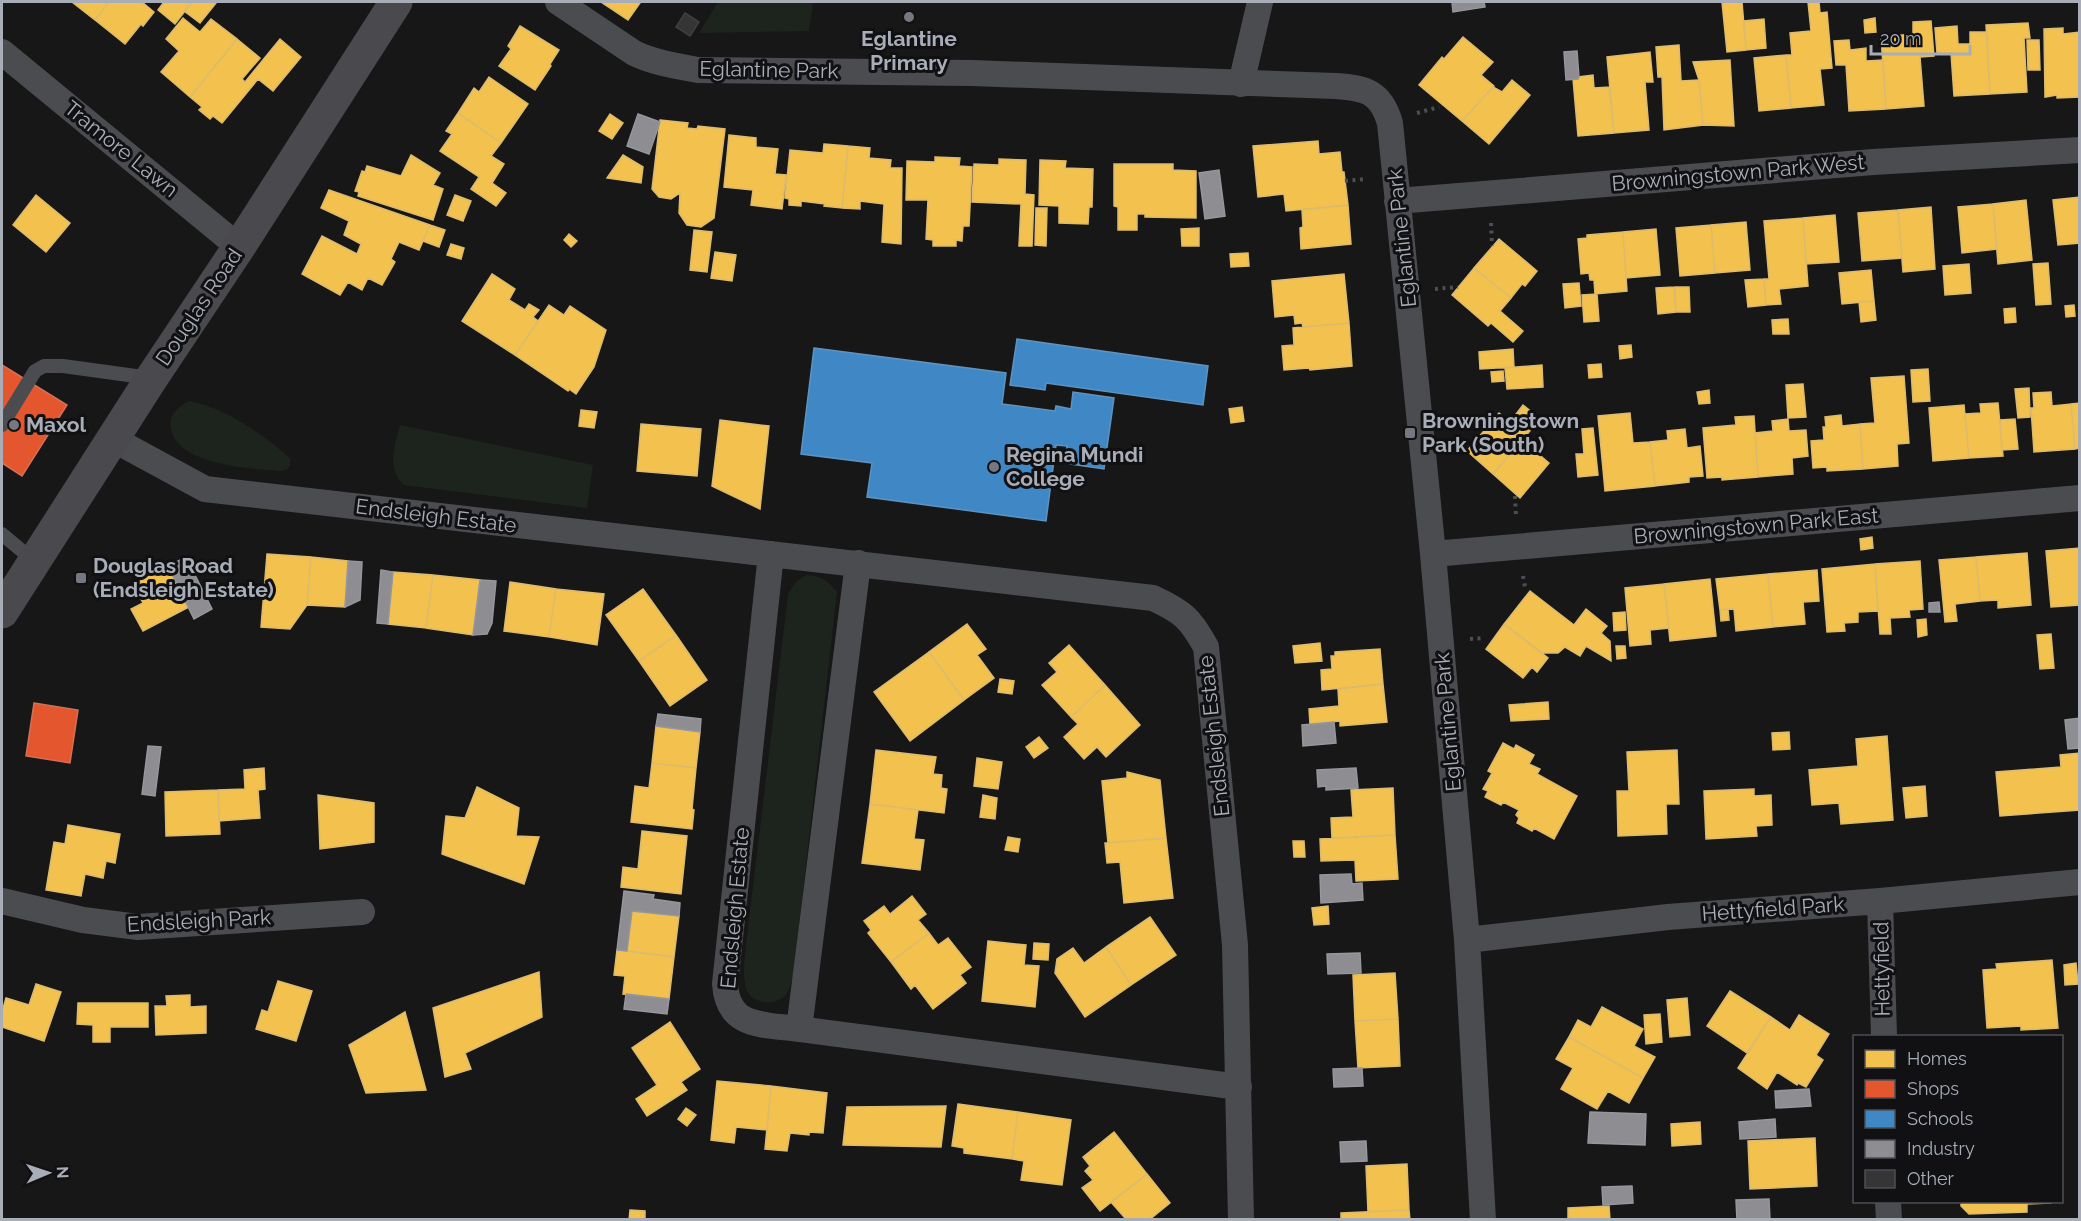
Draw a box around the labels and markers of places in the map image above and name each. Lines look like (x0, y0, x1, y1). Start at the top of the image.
marker: Eglantine Primary (902, 10, 916, 24)
place label: Eglantine Primary (861, 26, 957, 75)
place label: Browningstown Park (South) (1422, 408, 1579, 457)
place label: Maxol (26, 412, 86, 437)
marker: Maxol (7, 418, 21, 432)
marker: Browningstown Park (South) (1403, 426, 1417, 440)
place label: Regina Mundi College (1006, 442, 1143, 491)
marker: Regina Mundi College (987, 460, 1001, 474)
place label: Douglas Road (Endsleigh Estate) (93, 553, 274, 602)
marker: Douglas Road (Endsleigh Estate) (74, 571, 88, 585)

